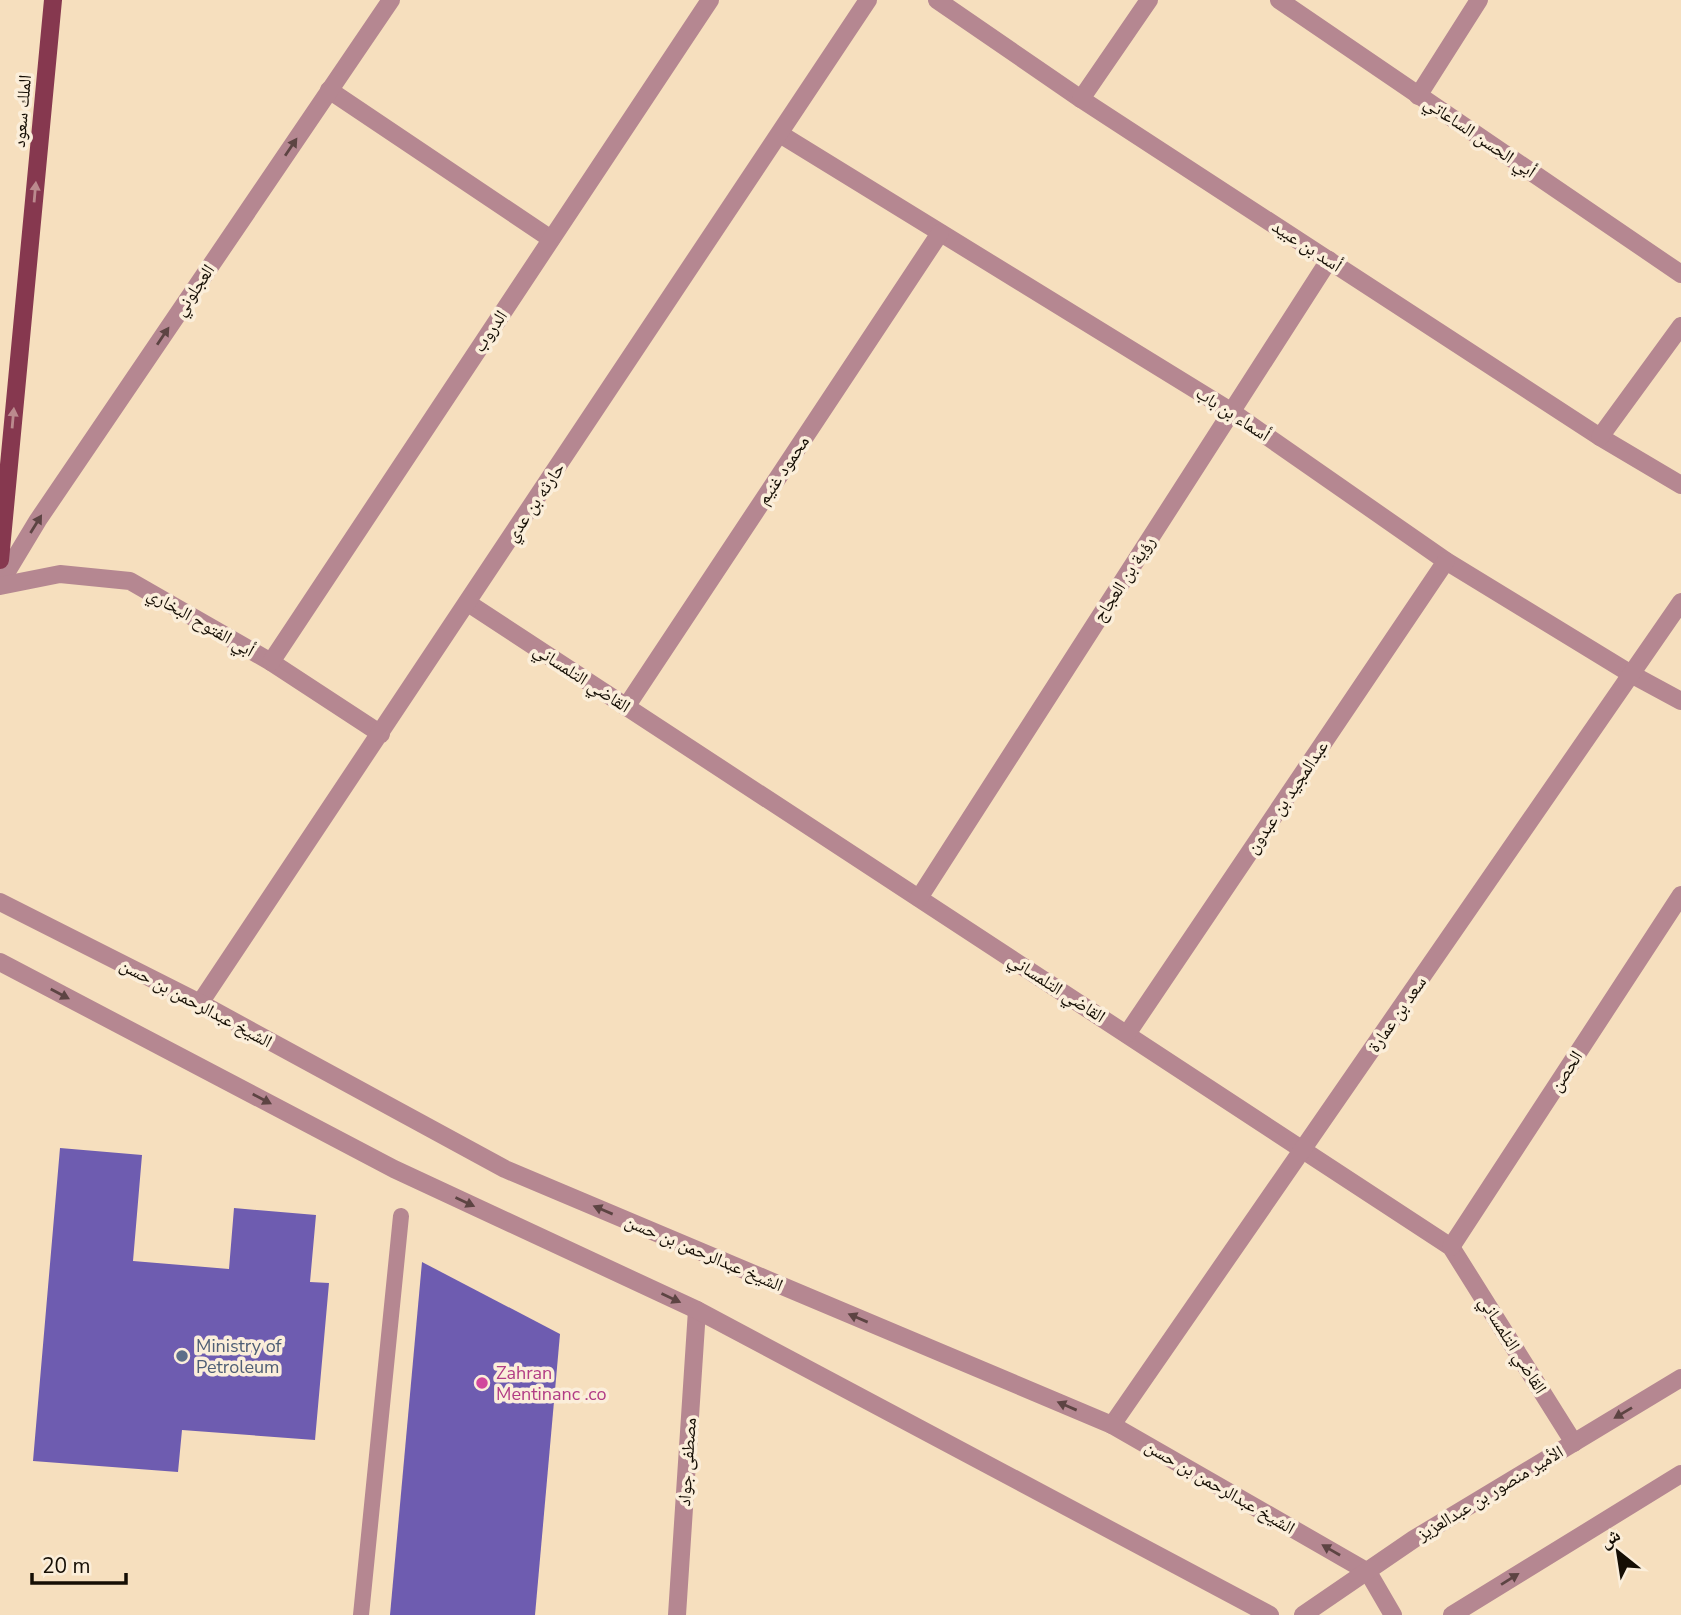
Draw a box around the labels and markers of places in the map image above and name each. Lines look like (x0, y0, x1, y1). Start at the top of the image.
place label: Ministry of Petroleum (196, 1334, 283, 1379)
marker: Ministry of Petroleum (174, 1348, 190, 1364)
place label: Zahran Mentinanc .co (496, 1361, 607, 1406)
marker: Zahran Mentinanc .co (474, 1375, 490, 1391)

